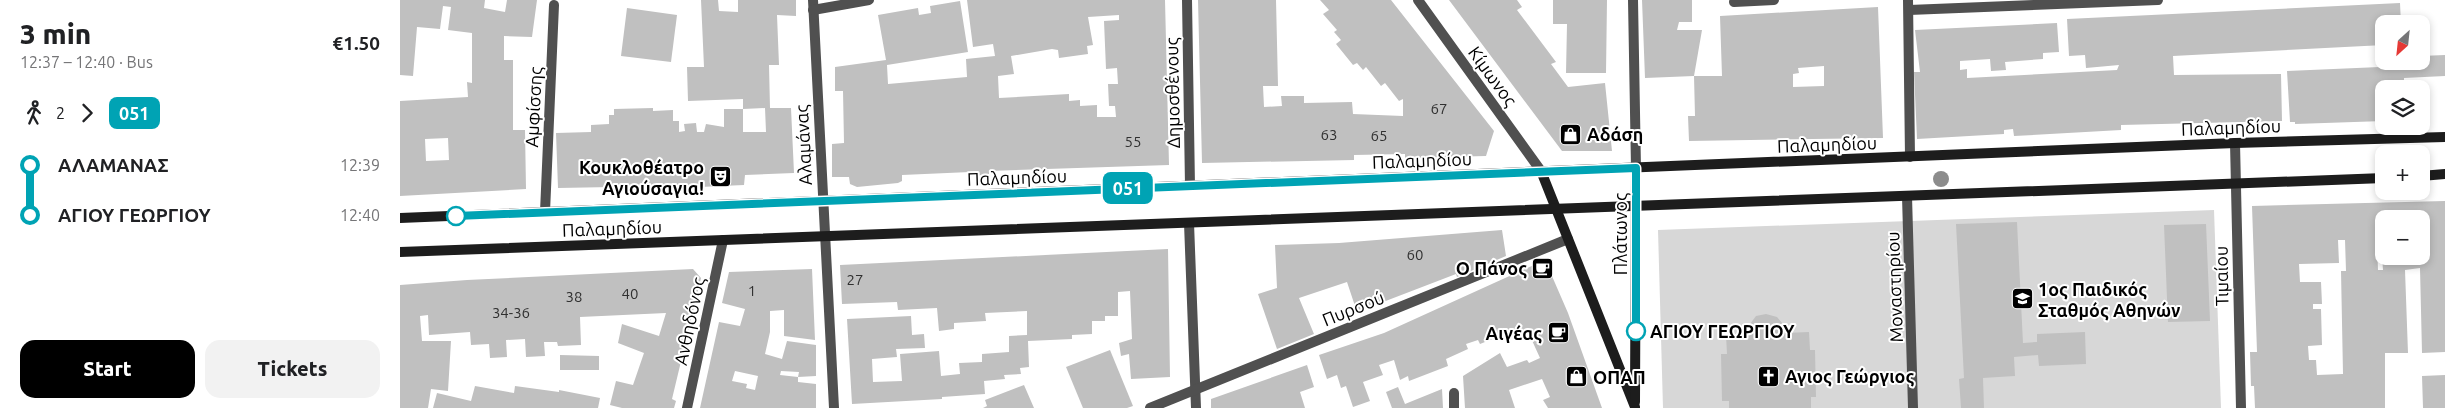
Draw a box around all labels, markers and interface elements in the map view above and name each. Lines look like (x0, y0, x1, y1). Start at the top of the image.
north arrow (2375, 15, 2430, 70)
map controls (2375, 15, 2430, 265)
text: 3 min (20, 18, 91, 49)
text: €1.50 (332, 32, 380, 54)
street label: Δημοσθένους (1161, 37, 1184, 149)
street label: Κίμωνος (1464, 42, 1521, 110)
text: 12:37 – 12:40 · Bus (20, 53, 153, 71)
street label: Αμφίσσης (521, 66, 546, 148)
button: layers (2375, 80, 2430, 135)
icon: walk (20, 99, 48, 127)
icon: forward (73, 99, 101, 127)
house number: 67 (1431, 100, 1447, 117)
text: 051 (119, 103, 150, 123)
text: 2 (56, 104, 65, 122)
street label: Αλαμάνας (791, 104, 816, 186)
street label: Παλαμηδίου (2181, 115, 2281, 139)
shop icon: Αδάση (1559, 122, 1583, 146)
place label: Αδάση (1587, 124, 1643, 144)
house number: 63 (1321, 126, 1337, 143)
house number: 65 (1371, 127, 1387, 144)
street label: Παλαμηδίου (1777, 132, 1877, 156)
house number: 55 (1125, 133, 1141, 150)
button: + (2375, 145, 2430, 200)
street label: Παλαμηδίου (1372, 148, 1472, 172)
text: ΑΛΑΜΑΝΑΣ (58, 154, 169, 176)
text: 12:39 (340, 156, 380, 174)
place label: Κουκλοθέατρο Αγιούσαγια! (579, 157, 704, 198)
theatre icon: Κουκλοθέατρο Αγιούσαγια! (708, 165, 732, 189)
street label: Παλαμηδίου (967, 165, 1067, 189)
line badge: 051 (1099, 172, 1157, 204)
text: 051 (1113, 178, 1143, 198)
street label: Πλάτωνος (1610, 193, 1631, 275)
text: ΑΓΙΟΥ ΓΕΩΡΓΙΟΥ (58, 204, 211, 226)
text: 12:40 (340, 206, 380, 224)
unlabelled marker (446, 206, 466, 226)
button: − (2375, 210, 2430, 265)
street label: Παλαμηδίου (562, 216, 662, 240)
street label: Μοναστηρίου (1882, 231, 1906, 343)
house number: 60 (1407, 246, 1423, 263)
street label: Τιμαίου (2210, 246, 2232, 306)
cafe icon: Ο Πάνος (1531, 256, 1555, 280)
place label: Ο Πάνος (1456, 258, 1527, 279)
house number: 27 (847, 271, 863, 288)
street label: Ανθηδόνος (670, 275, 709, 367)
place label: 1ος Παιδικός Σταθμός Αθηνών (2038, 279, 2181, 321)
house number: 1 (748, 282, 756, 299)
house number: 40 (622, 285, 638, 302)
street label: Πυρσού (1319, 287, 1387, 329)
school or university icon: 1ος Παιδικός Σταθμός Αθηνών (2010, 287, 2034, 311)
house number: 38 (566, 288, 582, 305)
house number: 34-36 (492, 304, 530, 321)
cafe icon: Αιγέας (1546, 321, 1570, 345)
marker: ΑΓΙΟΥ ΓΕΩΡΓΙΟΥ (1626, 321, 1646, 341)
place label: ΑΓΙΟΥ ΓΕΩΡΓΙΟΥ (1650, 321, 1795, 341)
place label: Αιγέας (1486, 323, 1542, 344)
button: Start (20, 340, 195, 398)
button: Tickets (205, 340, 380, 398)
church icon: Αγιος Γεώργιος (1757, 364, 1781, 388)
shop icon: ΟΠΑΠ (1565, 365, 1589, 389)
place label: Αγιος Γεώργιος (1785, 366, 1914, 387)
place label: ΟΠΑΠ (1593, 367, 1646, 387)

